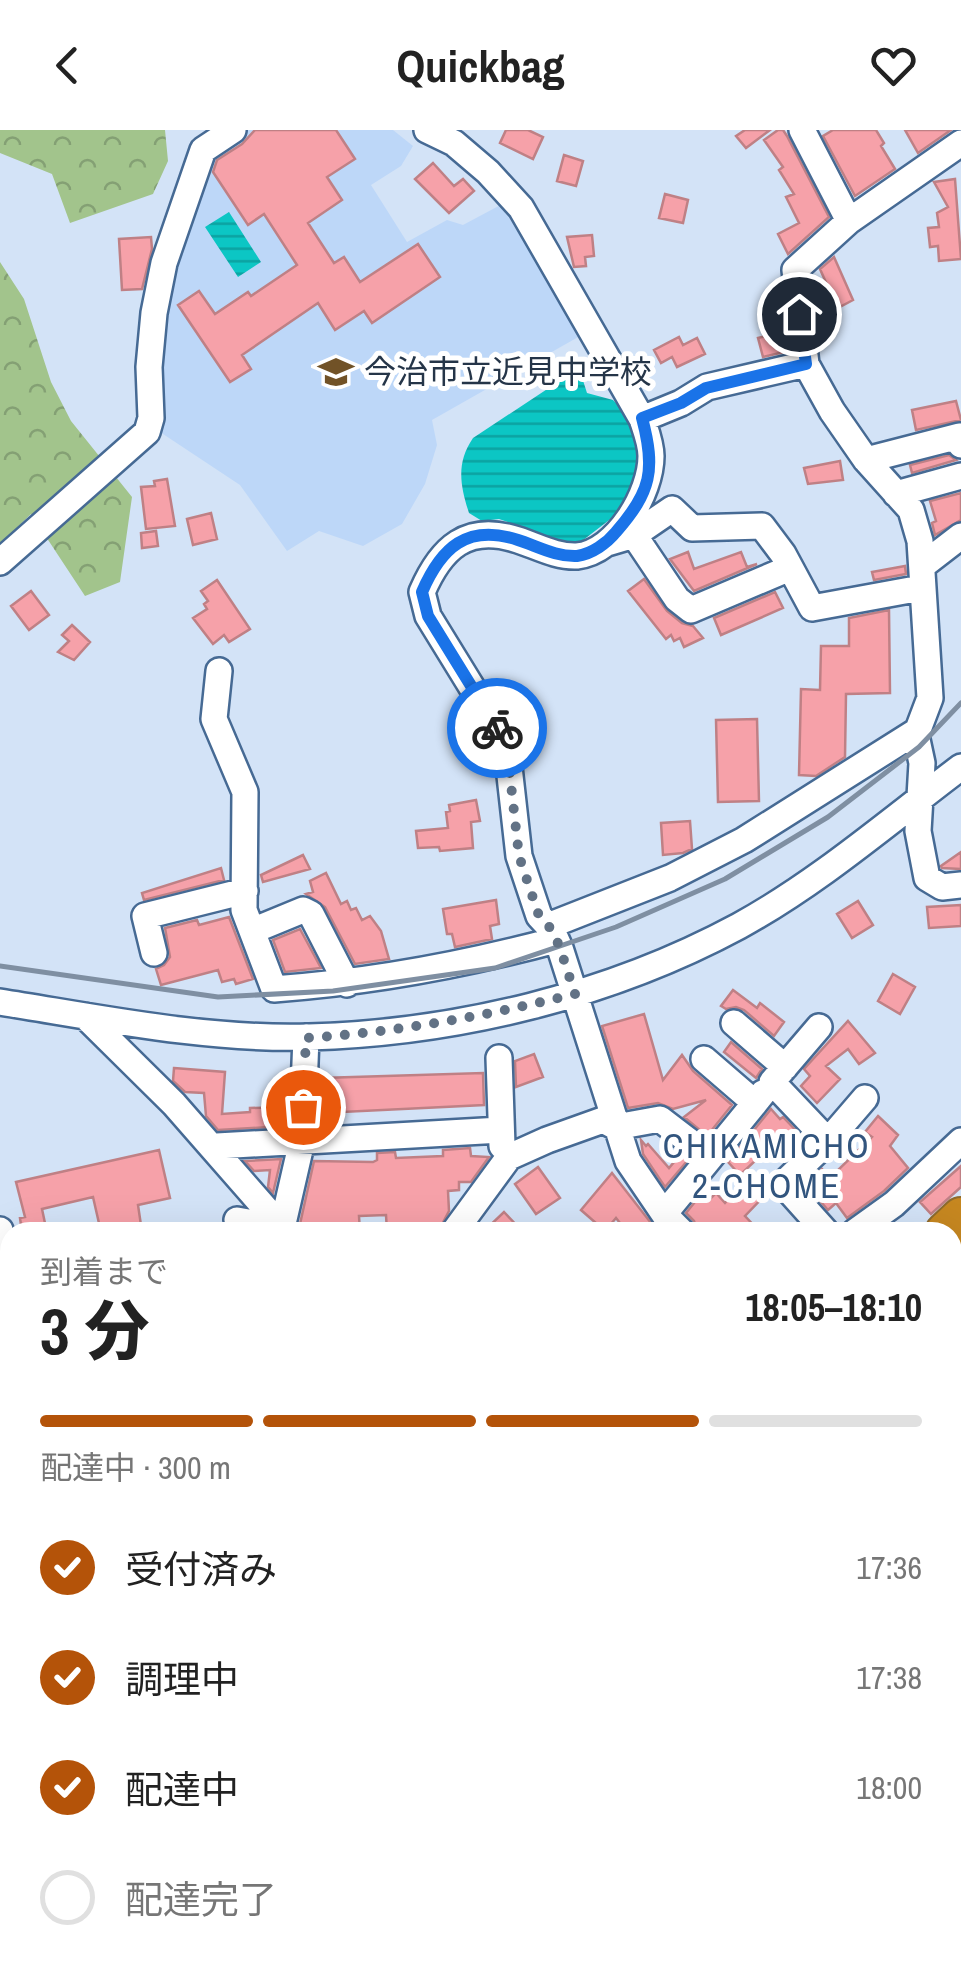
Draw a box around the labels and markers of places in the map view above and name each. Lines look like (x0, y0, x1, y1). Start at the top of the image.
pin (757, 272, 842, 357)
place label: 今治市立近見中学校 (364, 350, 652, 393)
school or university icon: 今治市立近見中学校 (317, 353, 355, 391)
pin (261, 1065, 346, 1150)

